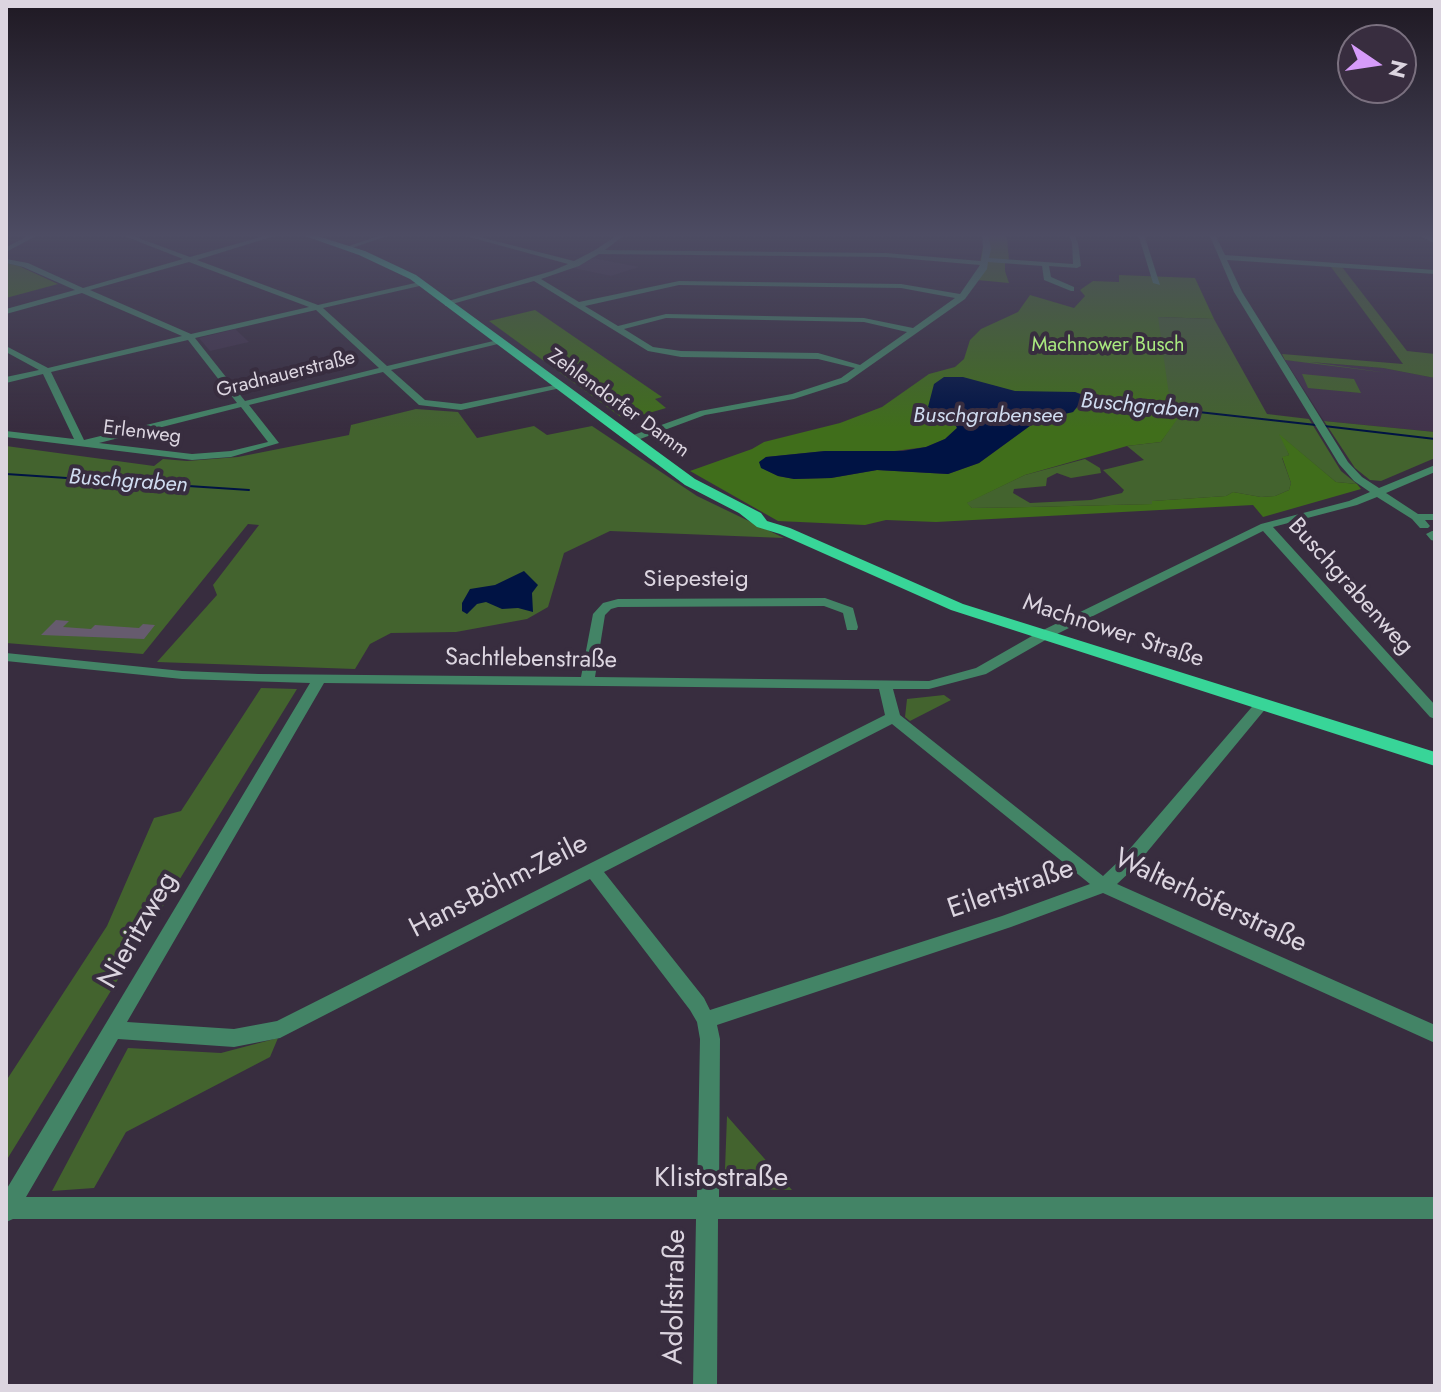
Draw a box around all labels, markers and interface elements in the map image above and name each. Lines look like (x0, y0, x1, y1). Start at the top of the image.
north arrow (1337, 24, 1417, 104)
text: N (1381, 57, 1416, 81)
park label: Machnower Busch (1031, 334, 1185, 358)
street label: Zehlendorfer Damm (543, 345, 693, 463)
street label: Gradnauerstraße (214, 346, 358, 404)
water label: Buschgraben (1080, 389, 1200, 425)
water label: Buschgrabensee (913, 404, 1063, 430)
street label: Erlenweg (102, 416, 182, 450)
water label: Buschgraben (68, 465, 188, 499)
street label: Buschgrabenweg (1281, 513, 1419, 661)
street label: Siepesteig (643, 566, 749, 594)
street label: Machnower Straße (1019, 589, 1207, 675)
street label: Sachtlebenstraße (445, 644, 617, 676)
street label: Hans-Böhm-Zeile (404, 828, 594, 946)
street label: Walterhöferstraße (1108, 843, 1312, 961)
street label: Eilertstraße (944, 853, 1078, 927)
street label: Nieritzweg (92, 867, 186, 995)
street label: Klistostraße (654, 1162, 788, 1196)
street label: Adolfstraße (658, 1229, 694, 1365)

